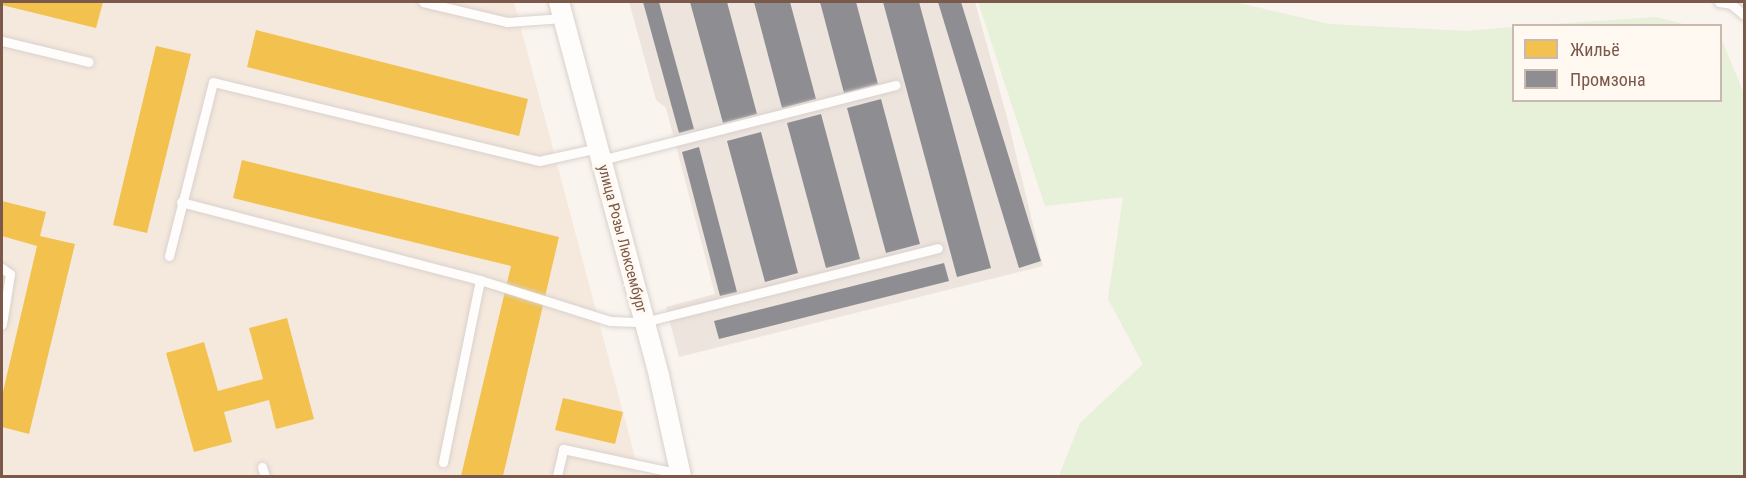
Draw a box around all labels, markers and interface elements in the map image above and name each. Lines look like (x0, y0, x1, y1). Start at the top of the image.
legend (1512, 24, 1722, 102)
text: Жильё (1570, 39, 1620, 60)
text: Промзона (1570, 69, 1646, 90)
street label: улица Розы Люксембург (594, 163, 650, 315)

